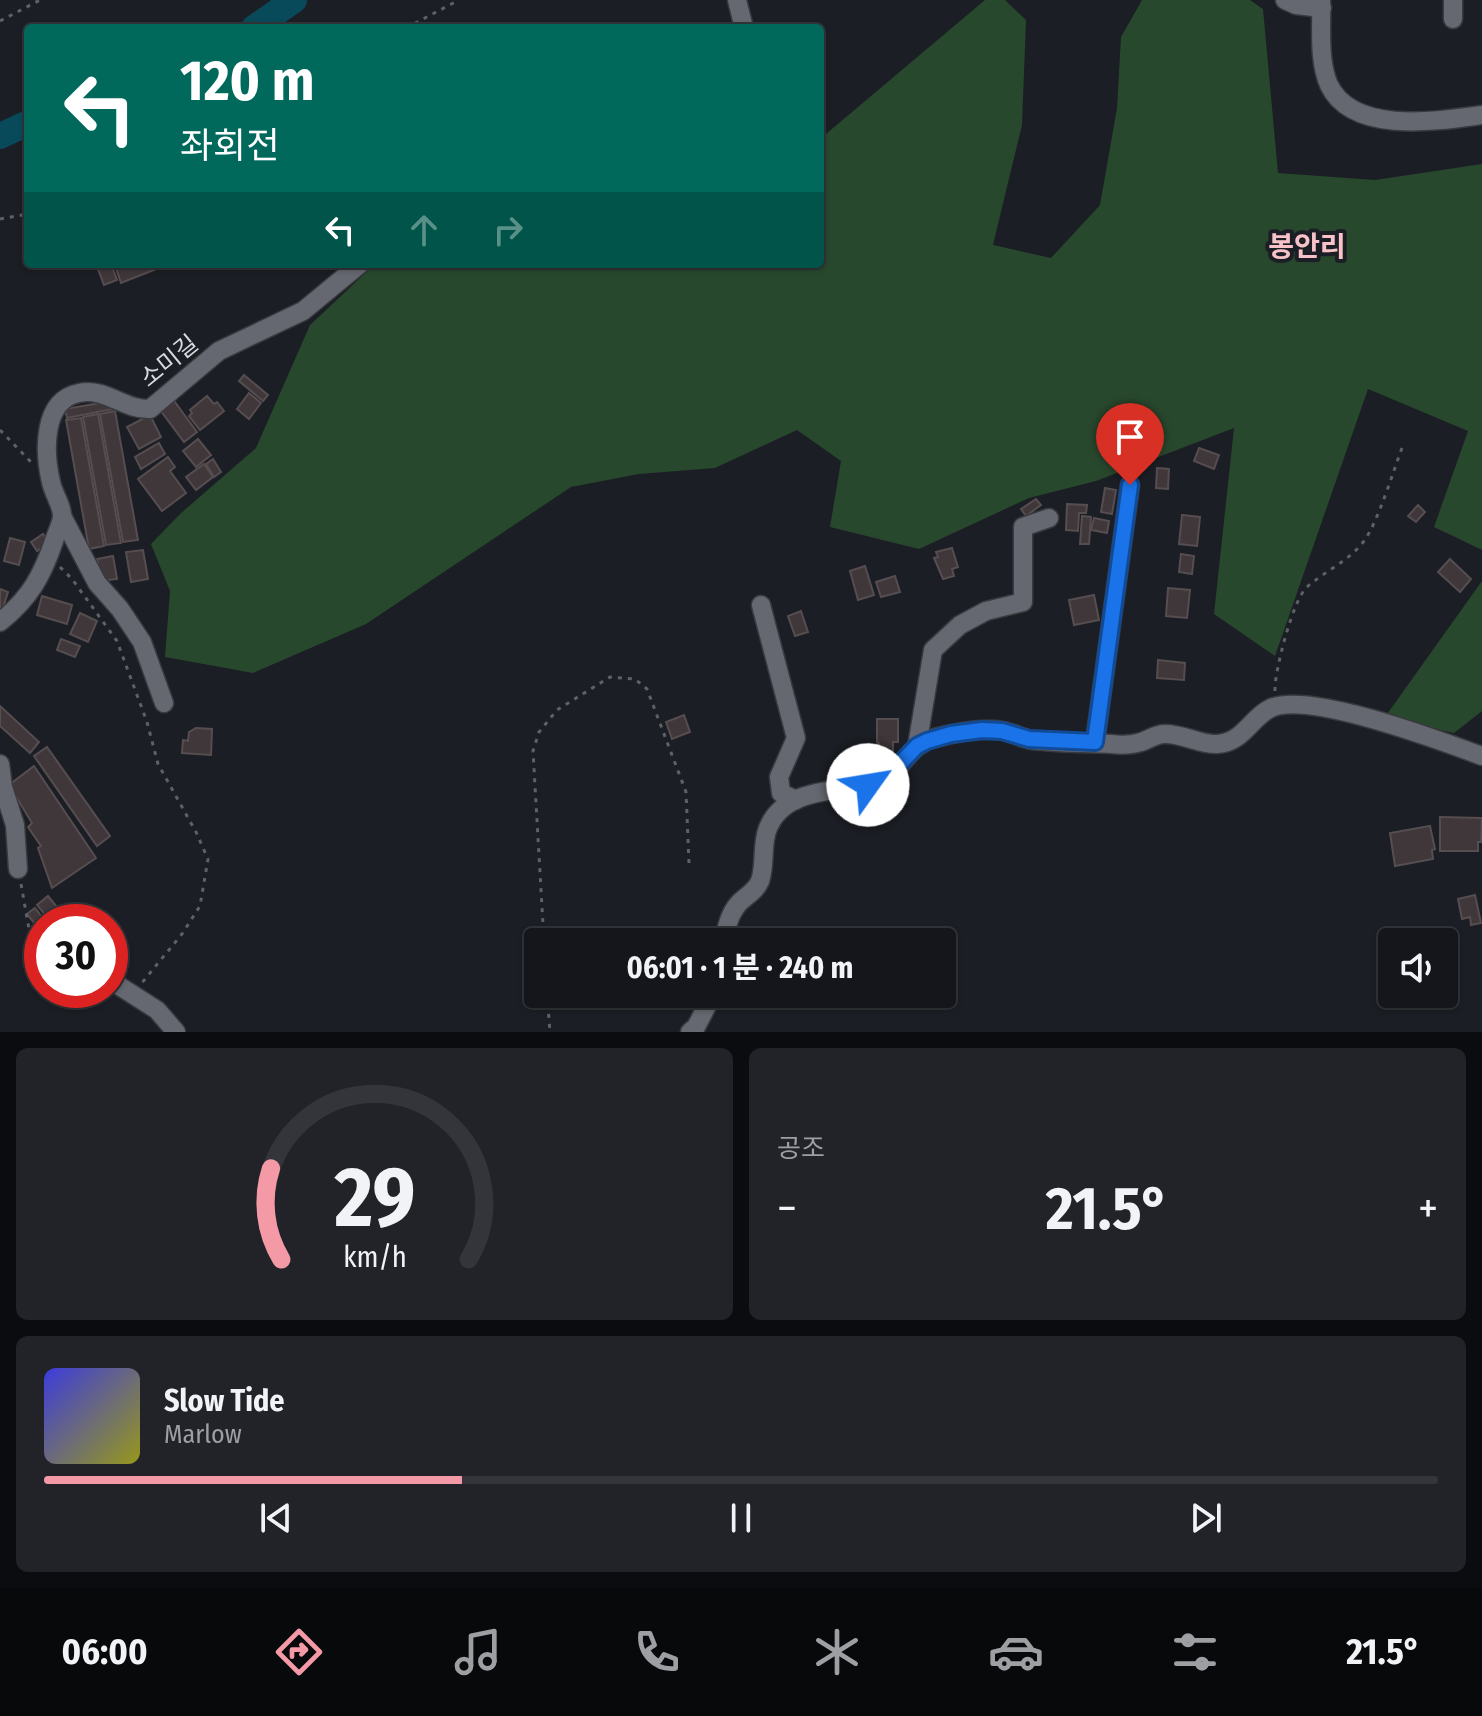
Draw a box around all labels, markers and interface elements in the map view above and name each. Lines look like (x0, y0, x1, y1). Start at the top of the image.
text: 120 m (180, 48, 315, 115)
icon: left (48, 56, 152, 160)
text: 좌회전 (180, 124, 279, 168)
icon: left (318, 208, 362, 252)
icon: ahead (402, 208, 446, 252)
icon: right (486, 208, 530, 252)
district label: 봉안리 (1268, 230, 1346, 263)
street label: 소미길 (134, 329, 204, 393)
pin (1096, 403, 1164, 485)
icon: arrive (1108, 415, 1152, 459)
position arrow (826, 743, 910, 827)
speed limit sign: 30 (24, 904, 128, 1008)
map controls (1378, 928, 1458, 1008)
button: sound (1378, 928, 1458, 1008)
text: 06:01 · 1 분 · 240 m (627, 950, 853, 986)
text: 공조 (777, 1133, 825, 1164)
text: 29 (333, 1148, 415, 1248)
text: 21.5° (1046, 1173, 1169, 1245)
text: − (777, 1182, 797, 1235)
text: + (1418, 1182, 1438, 1235)
text: km/h (343, 1240, 406, 1275)
text: Slow Tide (164, 1383, 285, 1419)
text: Marlow (164, 1419, 242, 1450)
icon: previous (254, 1496, 298, 1540)
icon: pause (719, 1496, 763, 1540)
icon: next (1184, 1496, 1228, 1540)
icon: directions (271, 1624, 327, 1680)
icon: music (450, 1624, 506, 1680)
icon: phone (629, 1624, 685, 1680)
icon: climate (809, 1624, 865, 1680)
icon: car (988, 1624, 1044, 1680)
icon: filters (1167, 1624, 1223, 1680)
text: 06:00 (62, 1630, 148, 1674)
text: 21.5° (1346, 1630, 1420, 1674)

